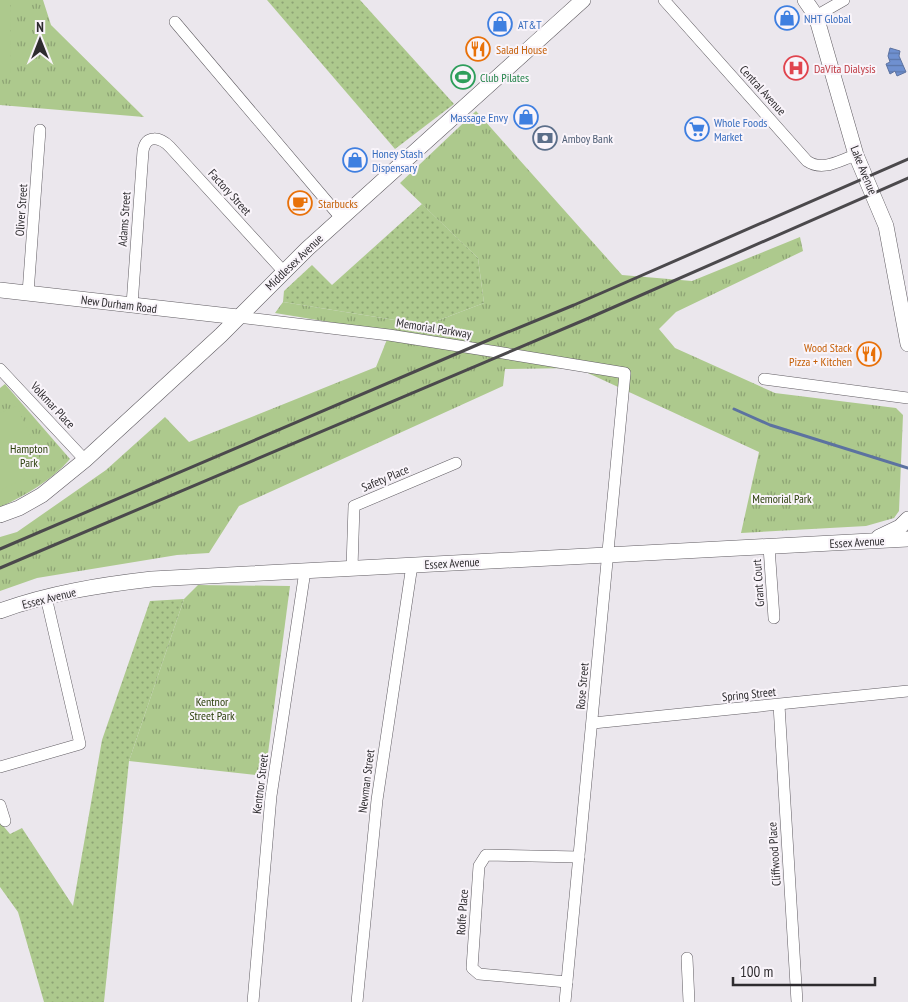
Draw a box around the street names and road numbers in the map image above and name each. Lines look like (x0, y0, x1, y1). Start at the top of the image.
street label: Central Avenue (737, 62, 789, 118)
street label: Lake Avenue (847, 143, 881, 197)
street label: Factory Street (205, 166, 255, 219)
street label: Oliver Street (12, 183, 30, 237)
street label: Adams Street (115, 190, 133, 247)
street label: Middlesex Avenue (262, 231, 326, 293)
street label: New Durham Road (80, 292, 158, 316)
street label: Memorial Parkway (395, 315, 473, 341)
street label: Volkmar Place (27, 378, 78, 431)
street label: Safety Place (359, 461, 411, 495)
street label: Essex Avenue (829, 533, 885, 551)
street label: Essex Avenue (424, 554, 480, 572)
street label: Grant Court (749, 558, 767, 607)
street label: Essex Avenue (20, 584, 78, 612)
street label: Rose Street (572, 661, 592, 710)
street label: Spring Street (721, 684, 777, 704)
street label: Newman Street (355, 748, 377, 814)
street label: Kentnor Street (249, 753, 271, 815)
street label: Cliffwood Place (764, 821, 784, 887)
street label: Rolfe Place (453, 889, 471, 935)

